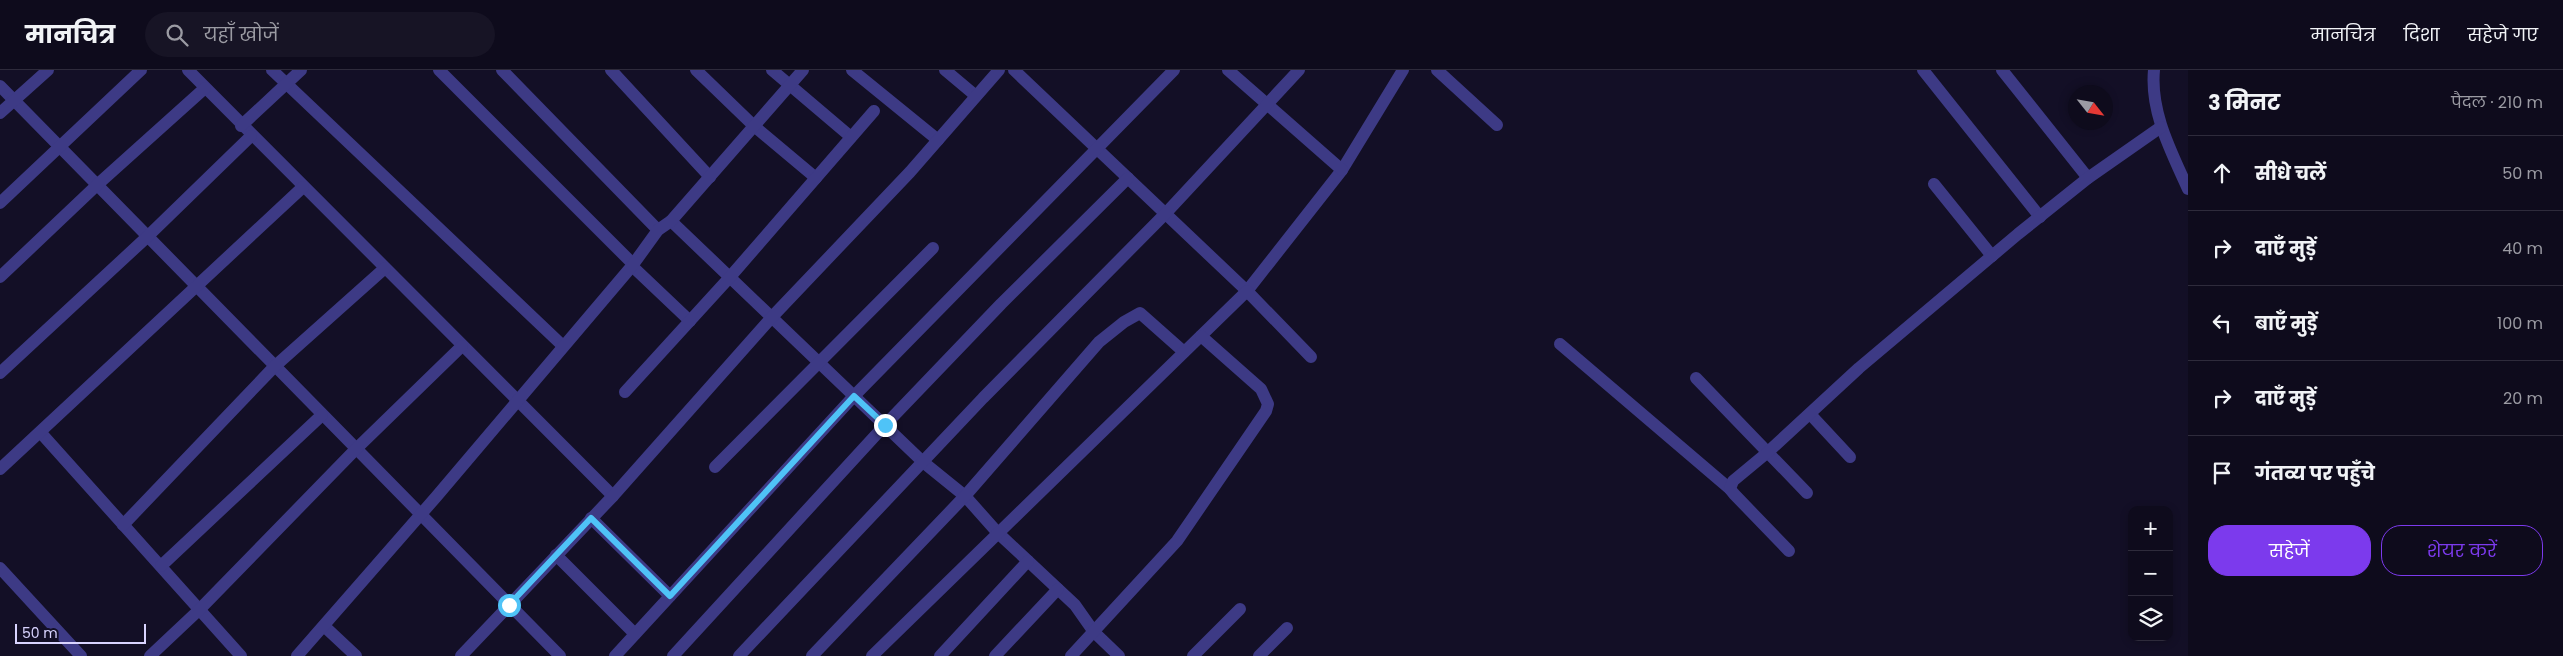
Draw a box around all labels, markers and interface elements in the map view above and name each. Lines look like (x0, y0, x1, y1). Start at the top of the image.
search box (145, 12, 495, 57)
text: मानचित्र (25, 18, 115, 51)
icon: search (163, 21, 191, 49)
text: यहाँ खोजें (203, 21, 279, 48)
text: मानचित्र (2311, 22, 2375, 47)
text: दिशा (2403, 22, 2440, 47)
text: सहेजे गए (2468, 22, 2538, 47)
north arrow (2068, 85, 2113, 130)
text: 3 मिनट (2208, 88, 2280, 117)
text: पैदल · 210 m (2451, 91, 2543, 114)
icon: ahead (2208, 159, 2236, 187)
text: सीधे चलें (2255, 160, 2326, 187)
text: 50 m (2502, 162, 2543, 185)
icon: right (2208, 234, 2236, 262)
text: दाएँ मुड़ें (2255, 235, 2316, 262)
text: 40 m (2502, 237, 2543, 260)
icon: left (2208, 309, 2236, 337)
text: बाएँ मुड़ें (2255, 310, 2317, 337)
text: 100 m (2497, 312, 2543, 335)
icon: right (2208, 384, 2236, 412)
text: दाएँ मुड़ें (2255, 385, 2316, 412)
text: 20 m (2503, 387, 2543, 410)
route end (874, 414, 897, 437)
icon: arrive (2208, 459, 2236, 487)
text: गंतव्य पर पहुँचे (2255, 460, 2375, 487)
map controls (2128, 506, 2173, 641)
button: + (2128, 506, 2173, 551)
button: सहेजें (2208, 525, 2371, 576)
button: शेयर करें (2381, 525, 2543, 576)
button: − (2128, 551, 2173, 596)
route start (498, 594, 521, 617)
button: layers (2128, 596, 2173, 641)
scale bar (15, 621, 146, 644)
text: 50 m (22, 623, 58, 643)

